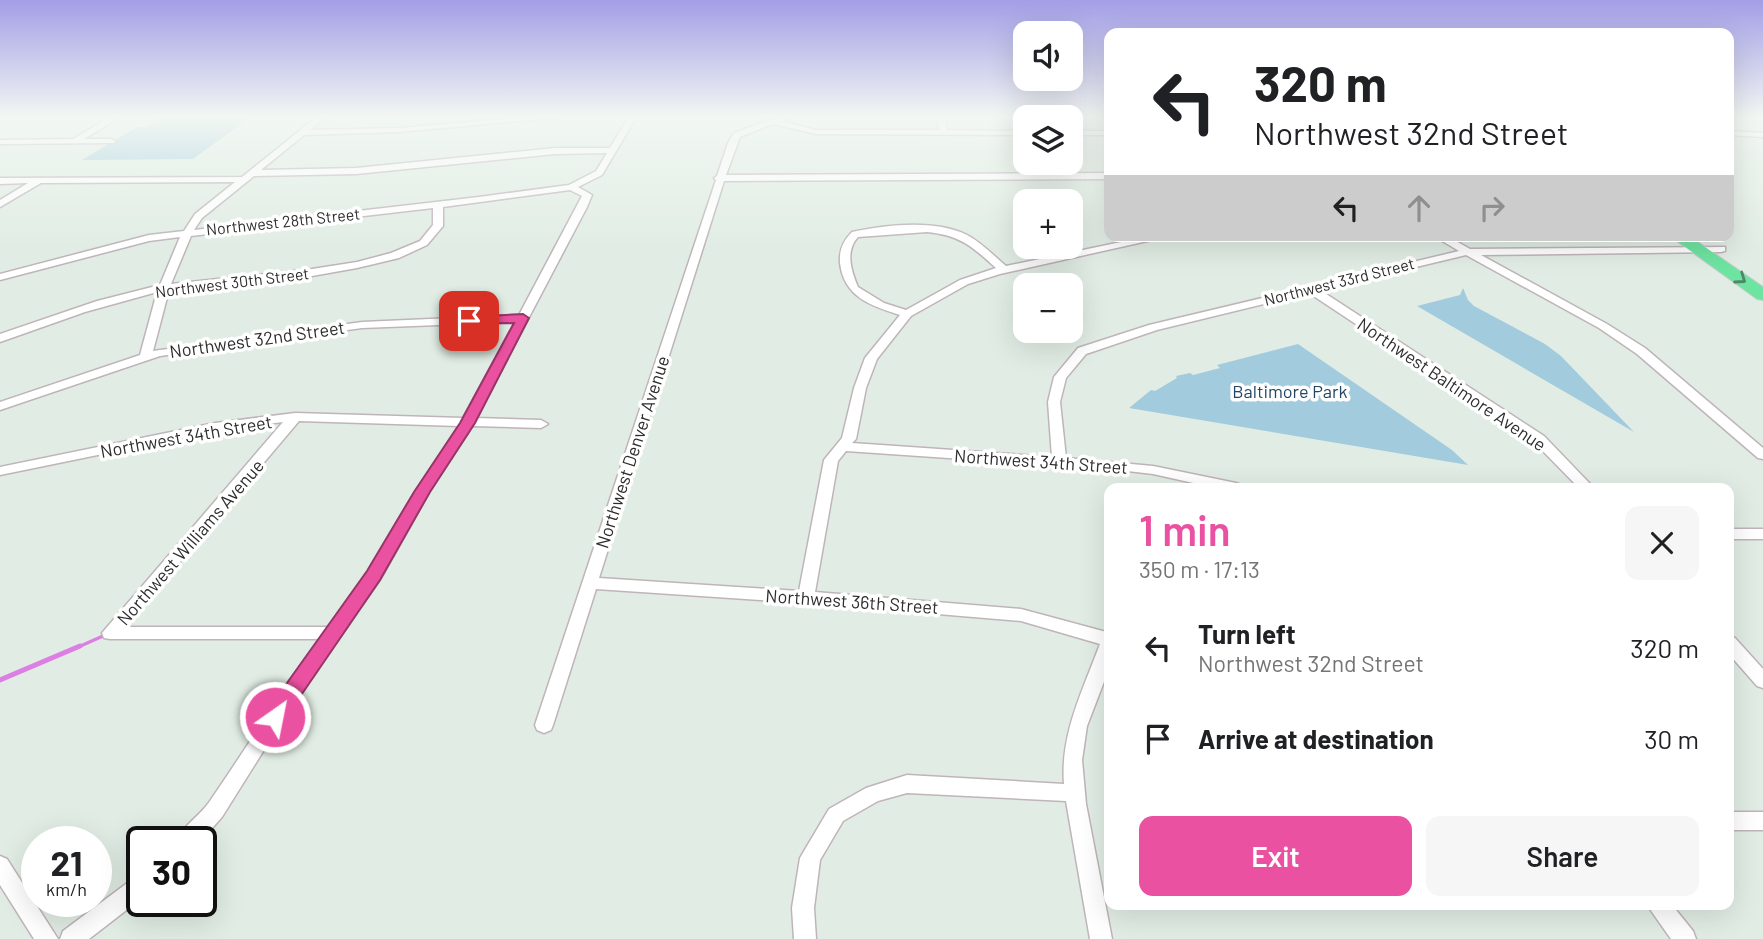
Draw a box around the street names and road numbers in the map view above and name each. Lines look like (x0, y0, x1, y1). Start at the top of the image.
street label: Northwest 28th Street (205, 203, 361, 239)
street label: Northwest 33rd Street (1262, 253, 1416, 309)
street label: Northwest 30th Street (154, 263, 310, 301)
street label: Northwest Baltimore Avenue (1353, 313, 1551, 455)
street label: Northwest 32nd Street (168, 316, 346, 362)
street label: Northwest Denver Avenue (590, 353, 674, 551)
street label: Northwest 34th Street (98, 410, 274, 462)
street label: Northwest 34th Street (953, 444, 1129, 478)
street label: Northwest Williams Avenue (112, 455, 268, 629)
street label: Northwest 36th Street (765, 584, 939, 618)

